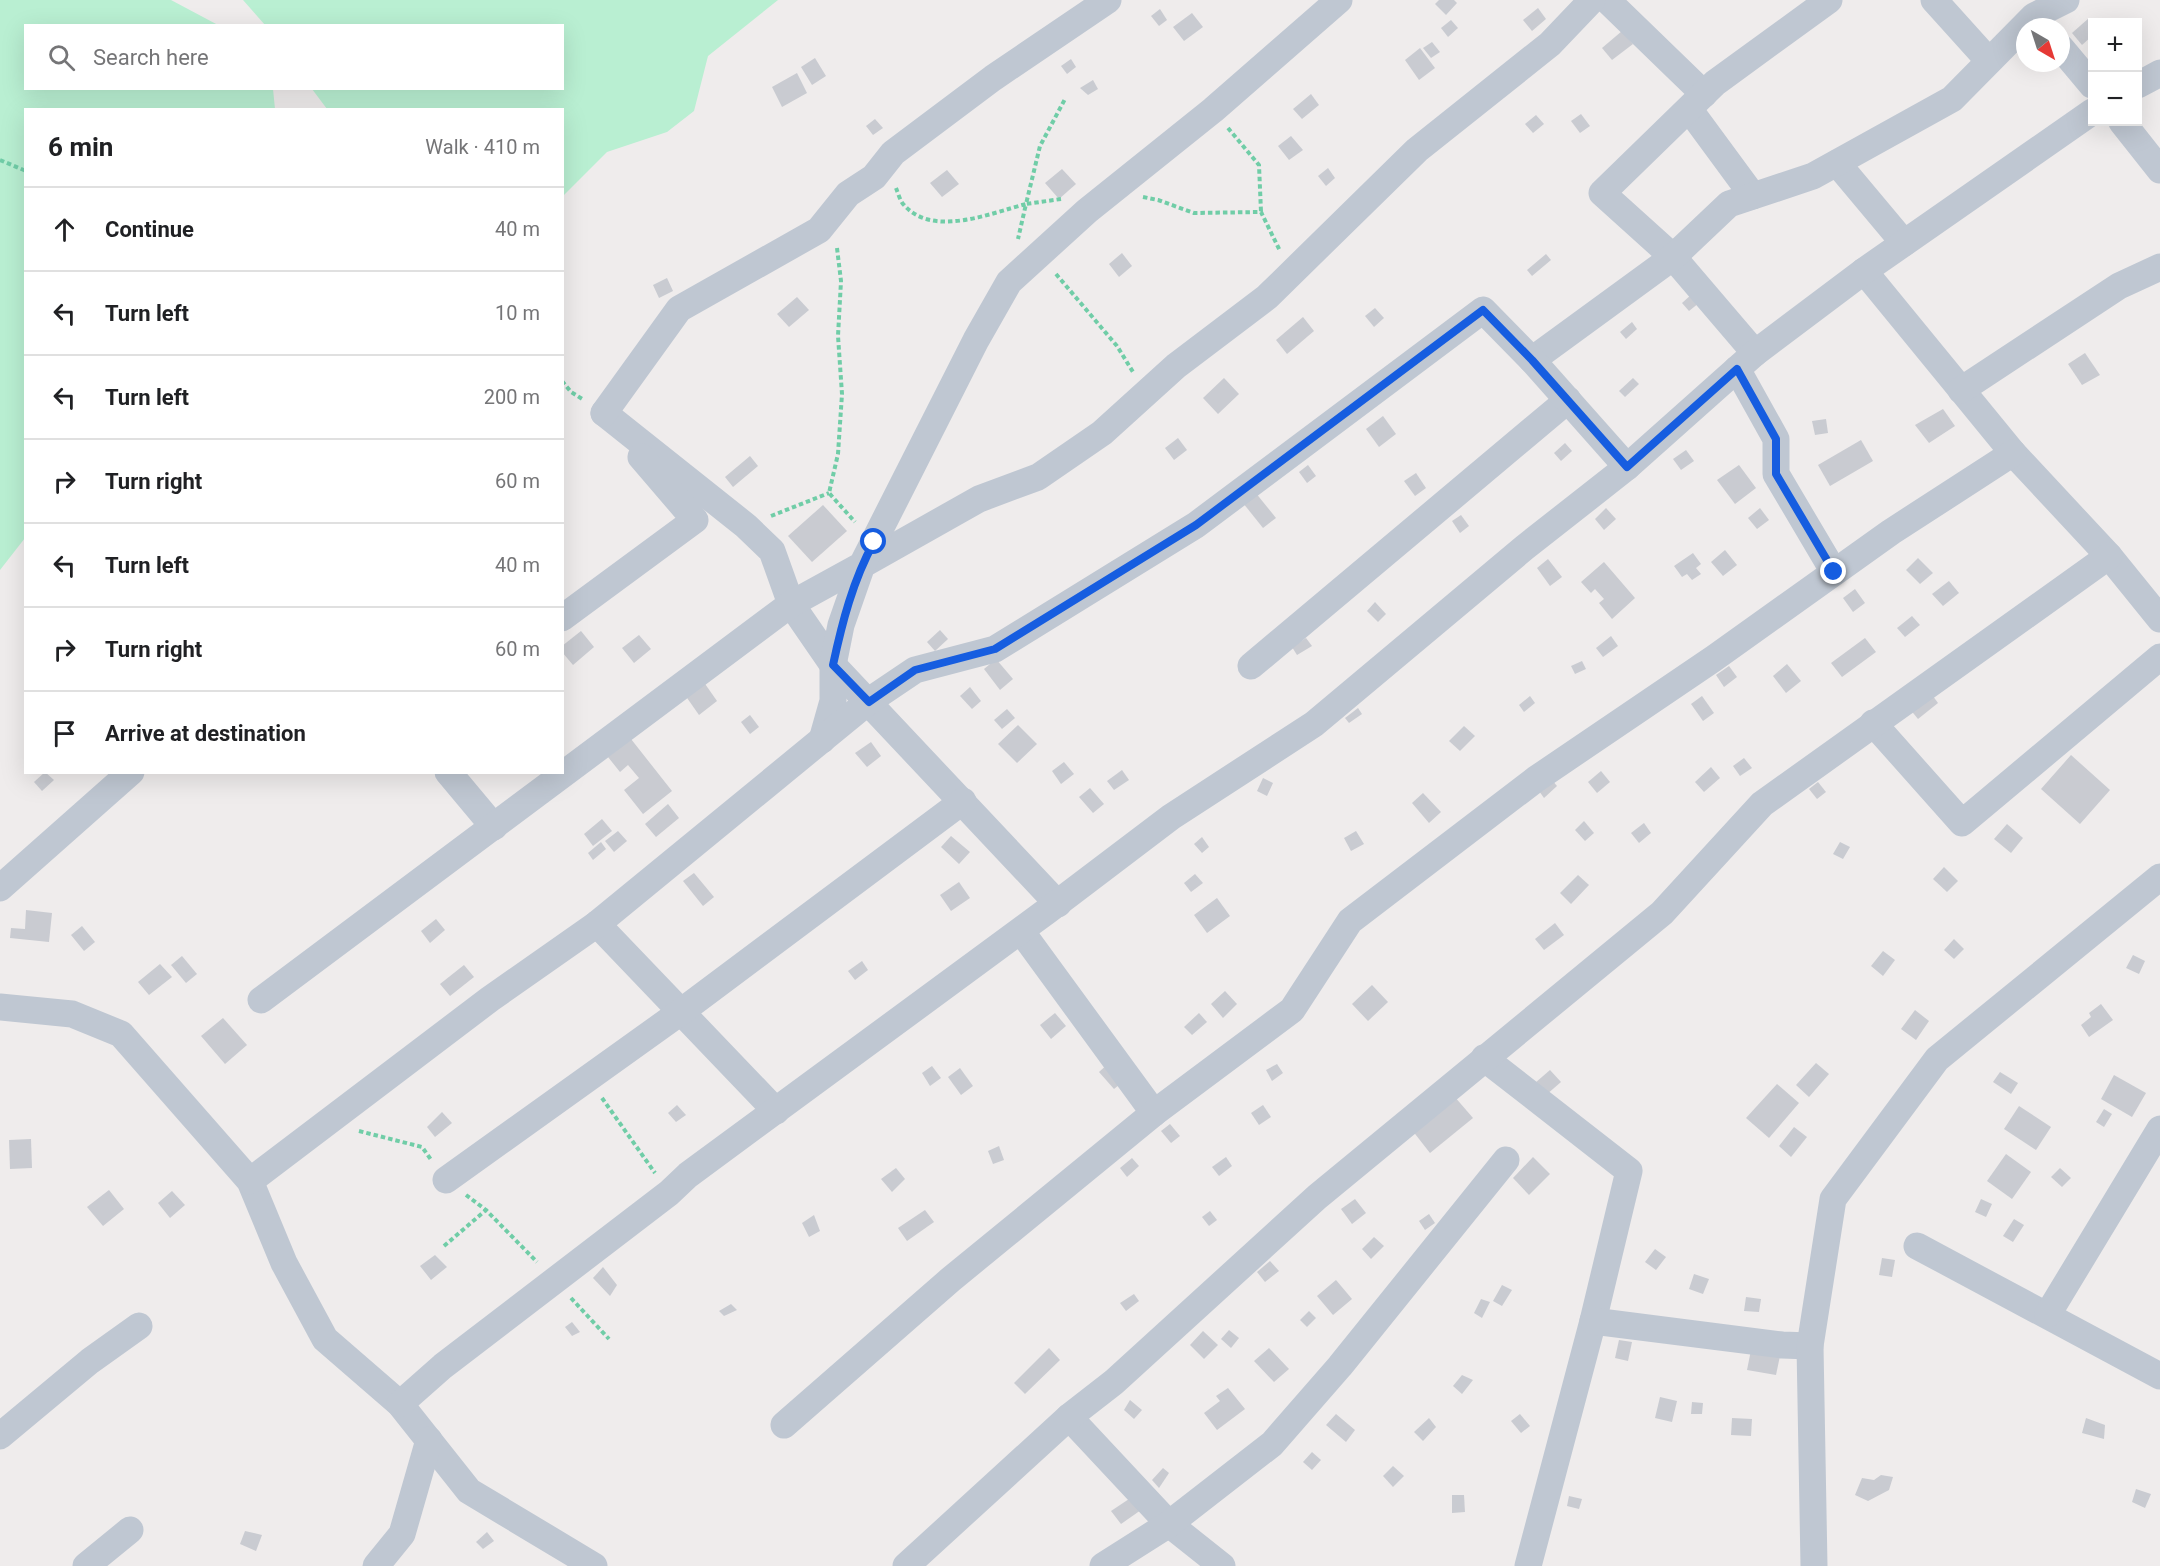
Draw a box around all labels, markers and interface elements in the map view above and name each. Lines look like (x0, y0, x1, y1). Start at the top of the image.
north arrow (2016, 18, 2070, 72)
map controls (2088, 18, 2142, 126)
button: + (2088, 18, 2142, 72)
search box (24, 24, 564, 90)
icon: search (45, 41, 78, 74)
text: Search here (93, 45, 209, 70)
button: − (2088, 72, 2142, 126)
text: 6 min (48, 132, 113, 162)
text: Walk · 410 m (425, 135, 540, 159)
icon: ahead (48, 213, 81, 246)
text: Continue (105, 217, 194, 242)
text: 40 m (495, 217, 540, 241)
icon: left (48, 297, 81, 330)
text: Turn left (105, 301, 189, 326)
text: 10 m (495, 301, 540, 325)
icon: left (48, 381, 81, 414)
text: Turn left (105, 385, 189, 410)
text: 200 m (484, 385, 540, 409)
icon: right (48, 465, 81, 498)
text: Turn right (105, 469, 202, 494)
text: 60 m (495, 469, 540, 493)
route start (860, 528, 886, 554)
icon: left (48, 549, 81, 582)
text: Turn left (105, 553, 189, 578)
text: 40 m (495, 553, 540, 577)
route end (1820, 558, 1846, 584)
icon: right (48, 633, 81, 666)
text: Turn right (105, 637, 202, 662)
text: 60 m (495, 637, 540, 661)
icon: arrive (48, 717, 81, 750)
text: Arrive at destination (105, 721, 306, 746)

